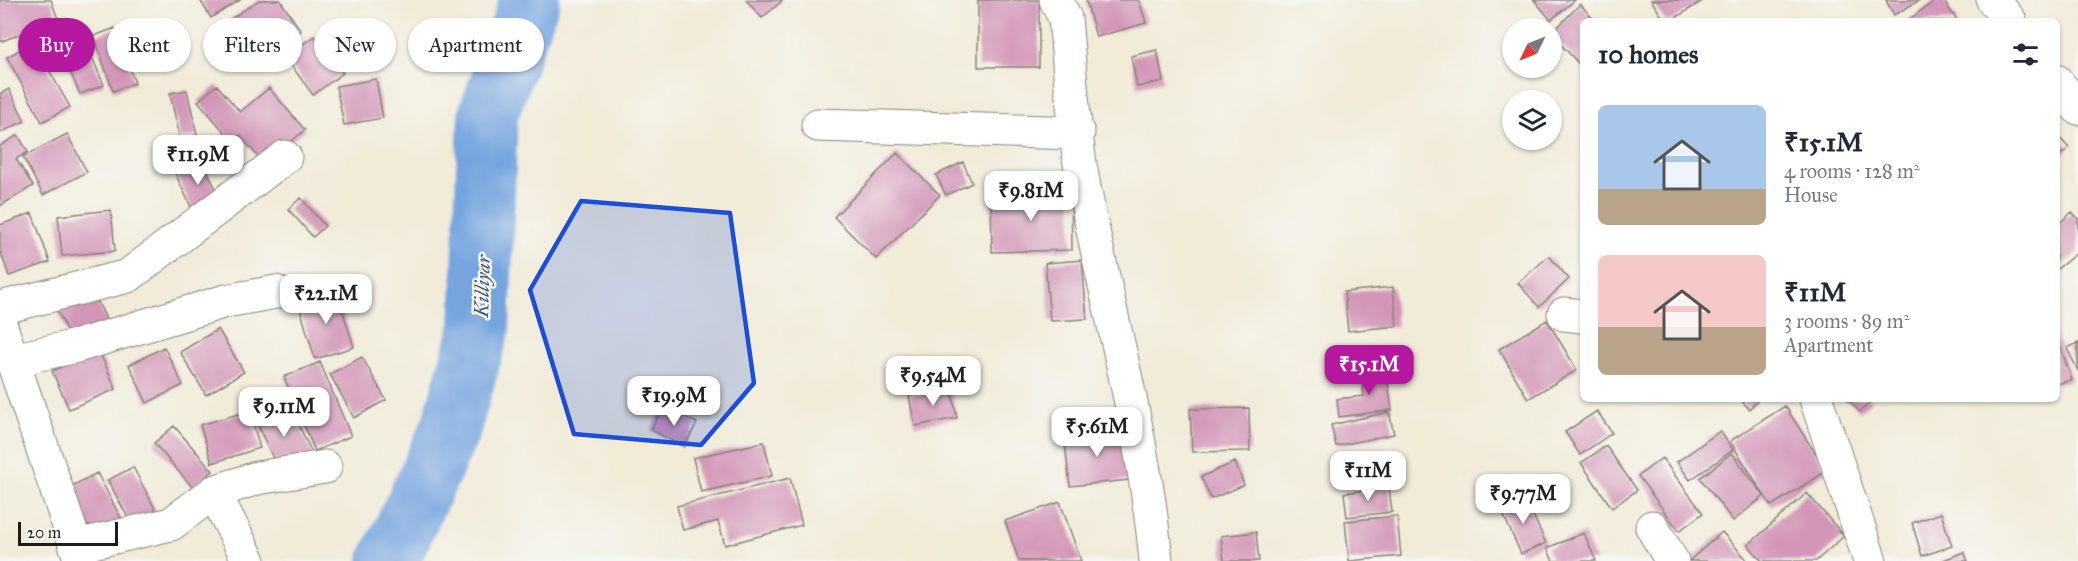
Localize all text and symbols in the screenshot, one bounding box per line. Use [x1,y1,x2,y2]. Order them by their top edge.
chip: Buy [18,18,95,72]
chip: Rent [107,18,191,72]
chip: Filters [203,18,302,72]
chip: New [314,18,396,72]
chip: Apartment [408,18,544,72]
north arrow [1502,18,1562,78]
map controls [1502,18,1562,150]
text: 10 homes [1598,38,1699,70]
icon: filters [2009,38,2042,71]
button: layers [1502,90,1562,150]
text: ₹15.1M [1784,126,1863,158]
icon: home [1646,129,1718,201]
pin: ₹11.9M [149,135,247,186]
text: ₹11.9M [167,142,229,166]
text: 4 rooms · 128 m² [1784,159,1920,183]
pin: ₹9.81M [982,171,1080,222]
text: ₹9.81M [998,178,1064,202]
text: House [1784,183,1838,207]
water label: Killiyar [469,253,495,319]
pin: ₹22.1M [277,274,375,325]
text: ₹11M [1784,276,1846,308]
icon: home [1646,279,1718,351]
text: ₹22.1M [294,281,358,305]
text: 3 rooms · 89 m² [1784,309,1909,333]
text: Apartment [1784,333,1873,357]
pin: ₹15.1M [1320,345,1418,396]
text: ₹15.1M [1339,352,1399,376]
pin: ₹9.54M [884,356,982,407]
text: ₹9.54M [900,363,966,387]
pin: ₹19.9M [625,376,723,427]
text: ₹19.9M [641,383,707,407]
pin: ₹9.11M [235,387,333,438]
text: ₹9.11M [253,394,315,418]
pin: ₹5.61M [1048,407,1146,458]
text: ₹5.61M [1065,414,1129,438]
pin: ₹11M [1332,451,1404,502]
text: ₹11M [1344,458,1392,482]
pin: ₹9.77M [1474,474,1572,525]
text: ₹9.77M [1489,481,1557,505]
scale bar [18,519,118,546]
text: 20 m [27,523,61,542]

